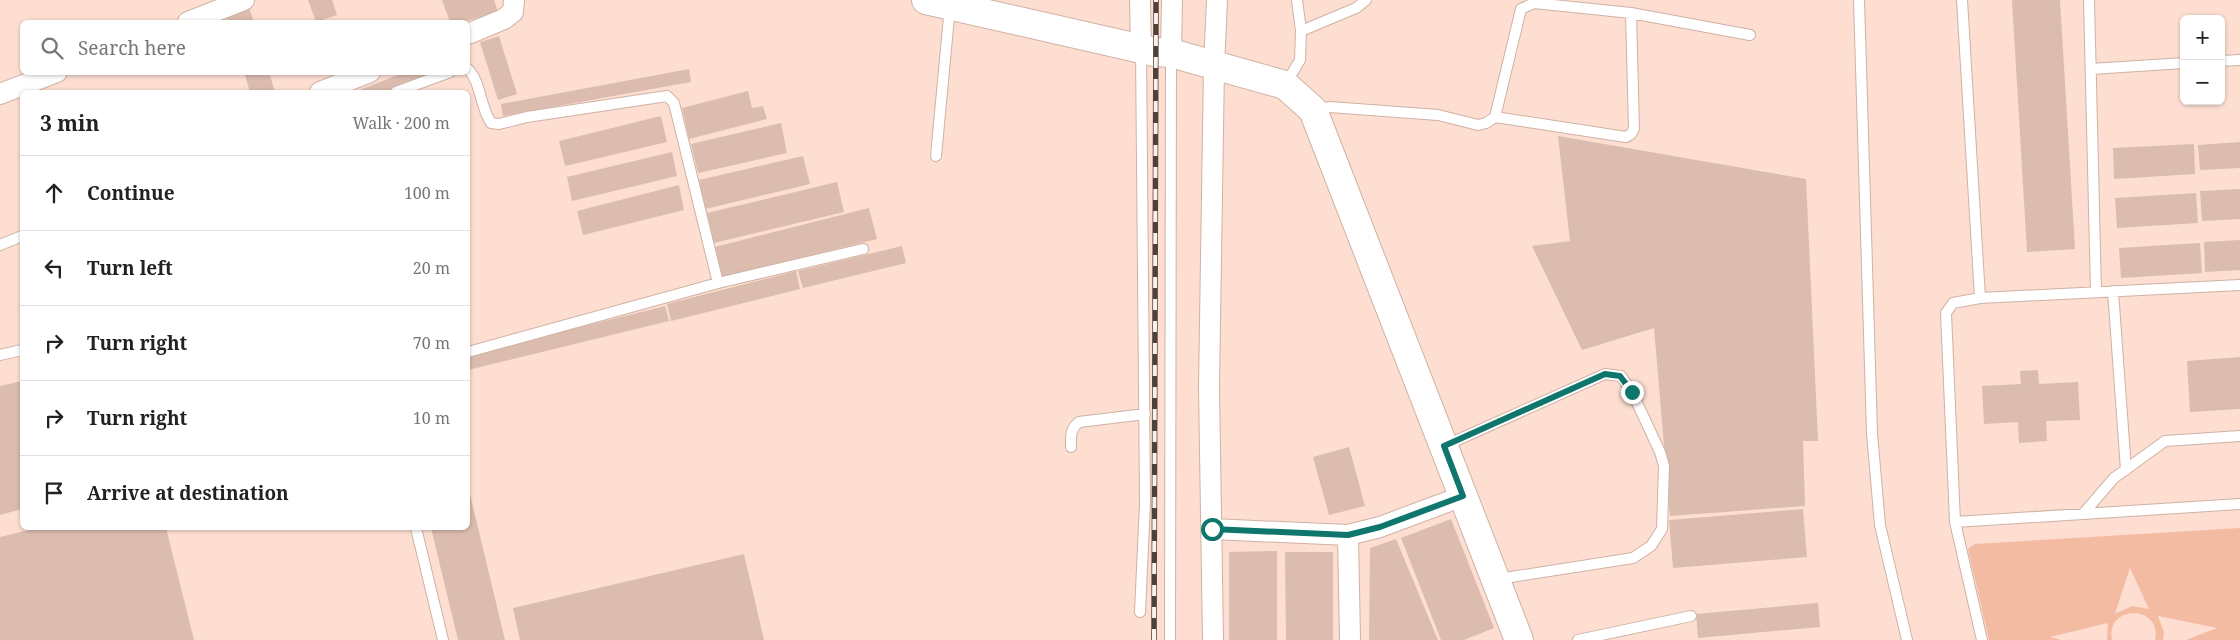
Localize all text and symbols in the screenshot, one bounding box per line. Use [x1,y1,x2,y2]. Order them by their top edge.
map controls [2180,15,2225,105]
button: + [2180,15,2225,60]
search box [20,20,470,75]
icon: search [38,34,66,62]
text: Search here [78,35,186,61]
button: − [2180,60,2225,105]
text: 3 min [40,109,99,137]
text: Walk · 200 m [353,112,450,134]
icon: ahead [40,179,68,207]
text: Continue [87,180,175,206]
text: 100 m [404,182,450,204]
icon: left [40,254,68,282]
text: Turn left [87,255,173,281]
text: 20 m [413,257,450,279]
icon: right [40,329,68,357]
text: Turn right [87,330,187,356]
text: 70 m [413,332,450,354]
route end [1621,381,1644,404]
icon: right [40,404,68,432]
text: Turn right [87,405,187,431]
text: 10 m [413,407,450,429]
icon: arrive [40,479,68,507]
text: Arrive at destination [87,480,289,506]
route start [1201,518,1224,541]

